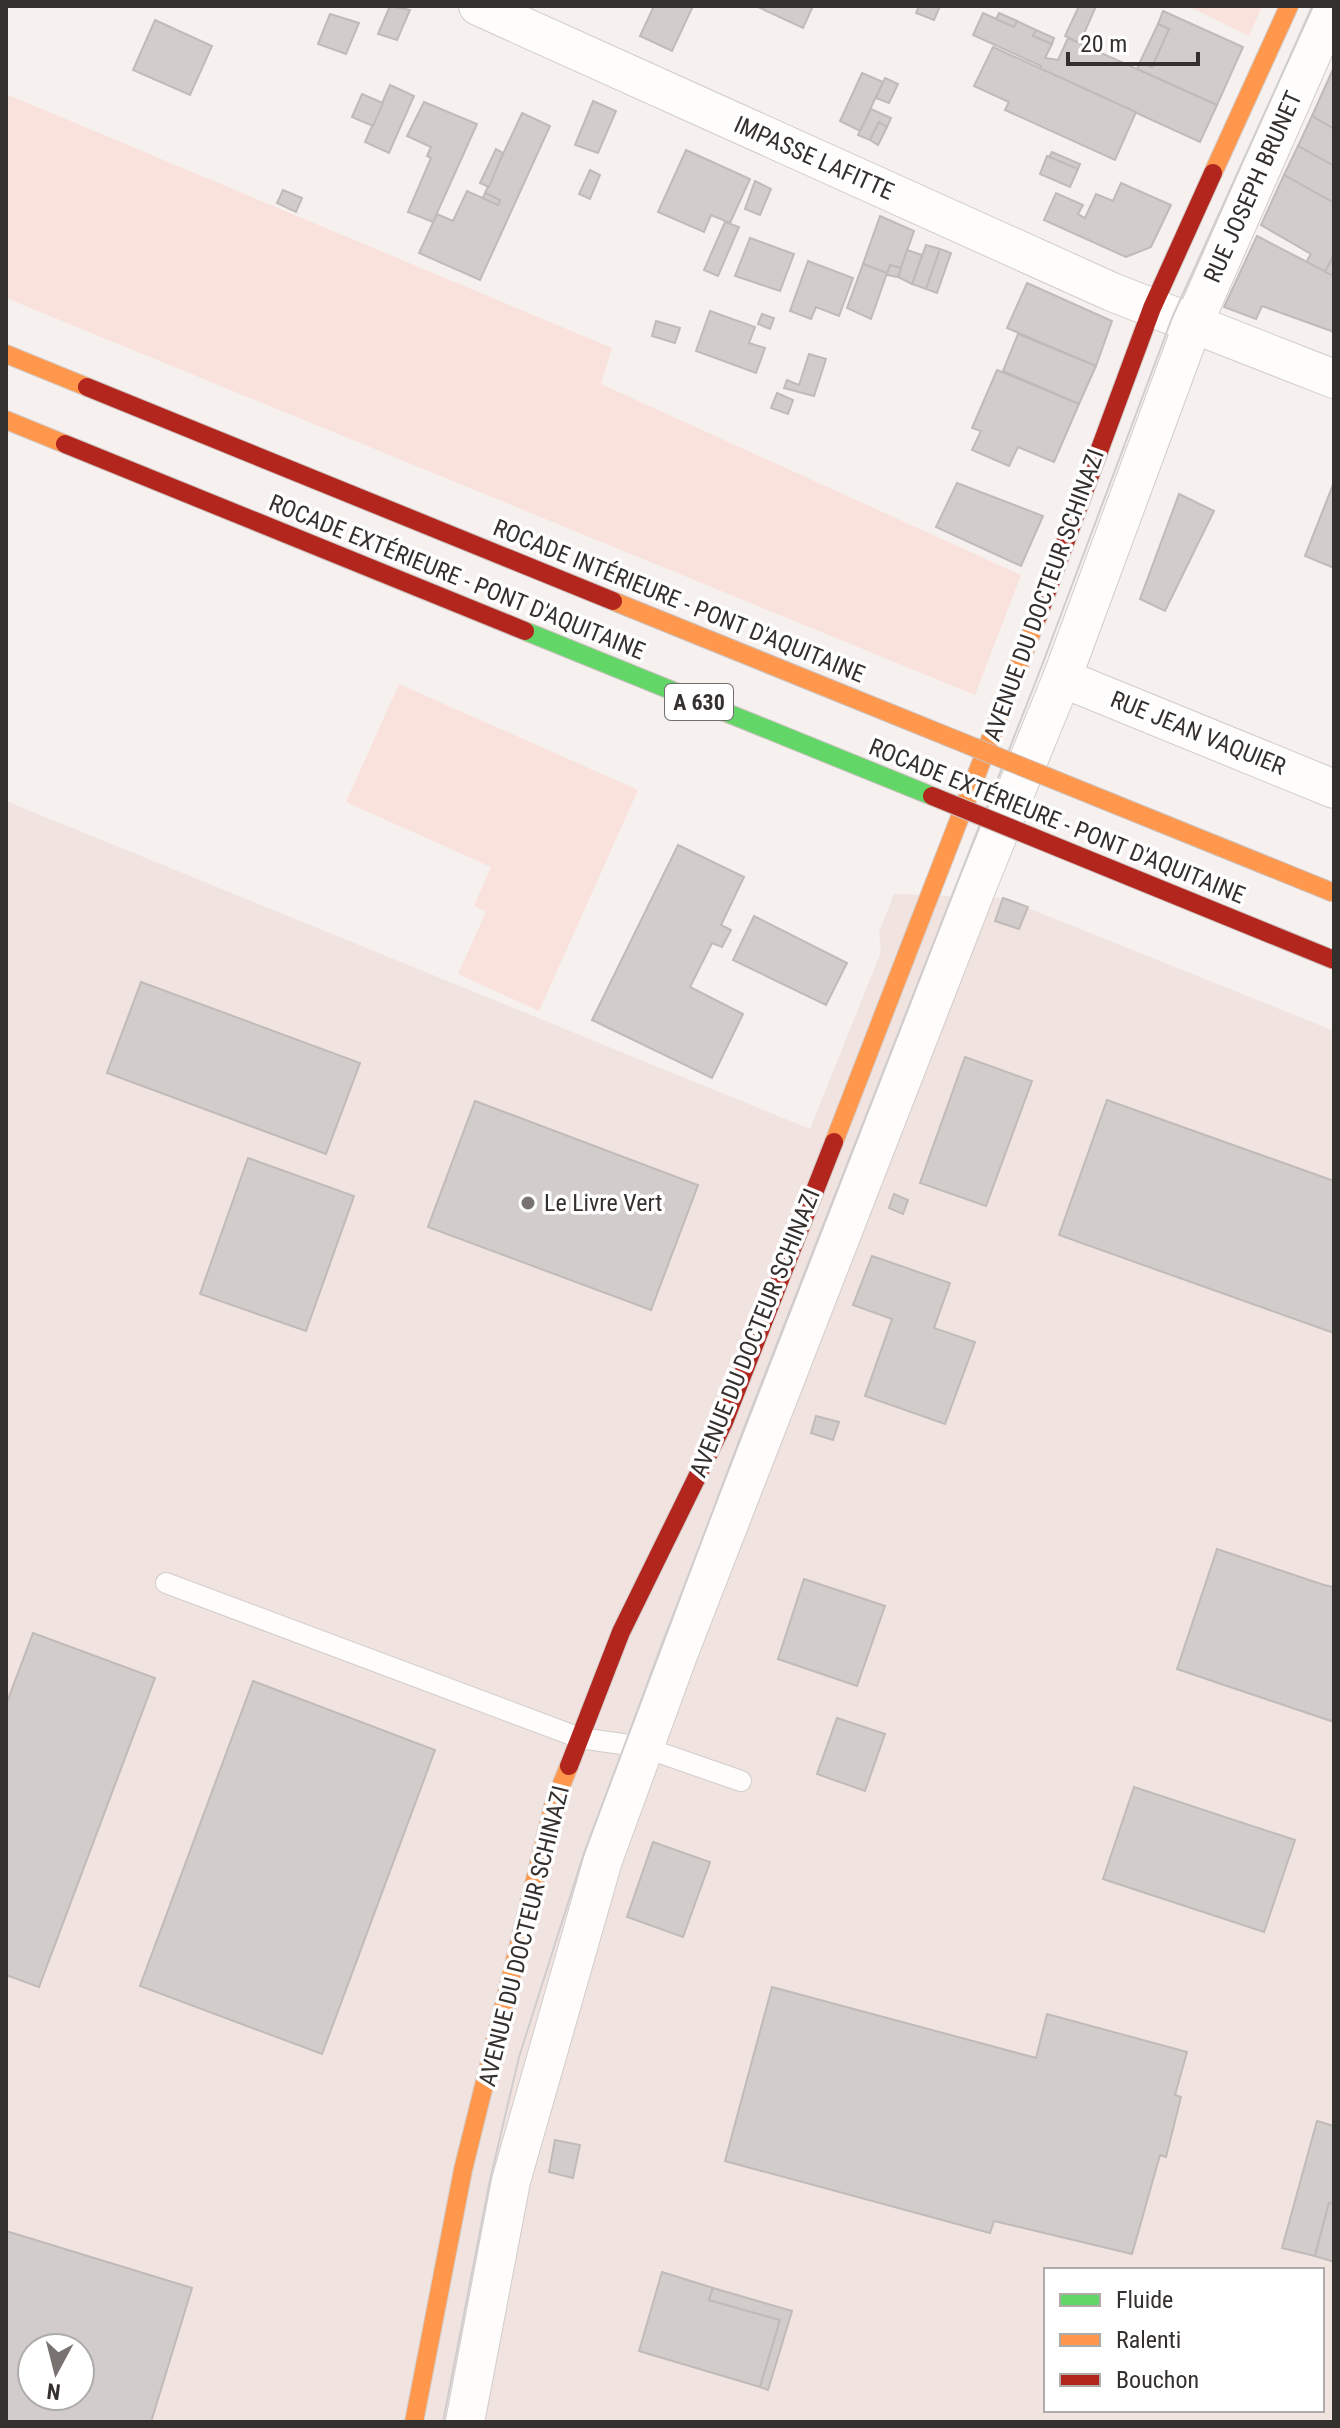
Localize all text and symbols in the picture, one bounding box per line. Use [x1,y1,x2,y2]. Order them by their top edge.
scale bar [1068,16,1198,66]
text: 20 m [1080,30,1127,58]
street label: RUE JOSEPH BRUNET [1198,87,1308,287]
street label: IMPASSE LAFITTE [730,110,898,206]
street label: AVENUE DU DOCTEUR SCHINAZI [978,445,1110,745]
street label: ROCADE EXTÉRIEURE - PONT D'AQUITAINE [265,489,649,665]
street label: ROCADE INTÉRIEURE - PONT D'AQUITAINE [489,513,869,689]
road number: A 630 [665,684,733,720]
street label: RUE JEAN VAQUIER [1106,685,1290,781]
street label: ROCADE EXTÉRIEURE - PONT D'AQUITAINE [865,733,1249,909]
street label: AVENUE DU DOCTEUR SCHINAZI [684,1185,826,1481]
place label: Le Livre Vert [544,1189,662,1217]
marker: Le Livre Vert [519,1194,537,1212]
street label: AVENUE DU DOCTEUR SCHINAZI [473,1783,575,2089]
legend [1044,2268,1324,2412]
text: Fluide [1116,2286,1173,2314]
text: Ralenti [1116,2326,1181,2354]
north arrow [16,2332,96,2412]
text: Bouchon [1116,2366,1199,2394]
text: N [45,2378,62,2405]

